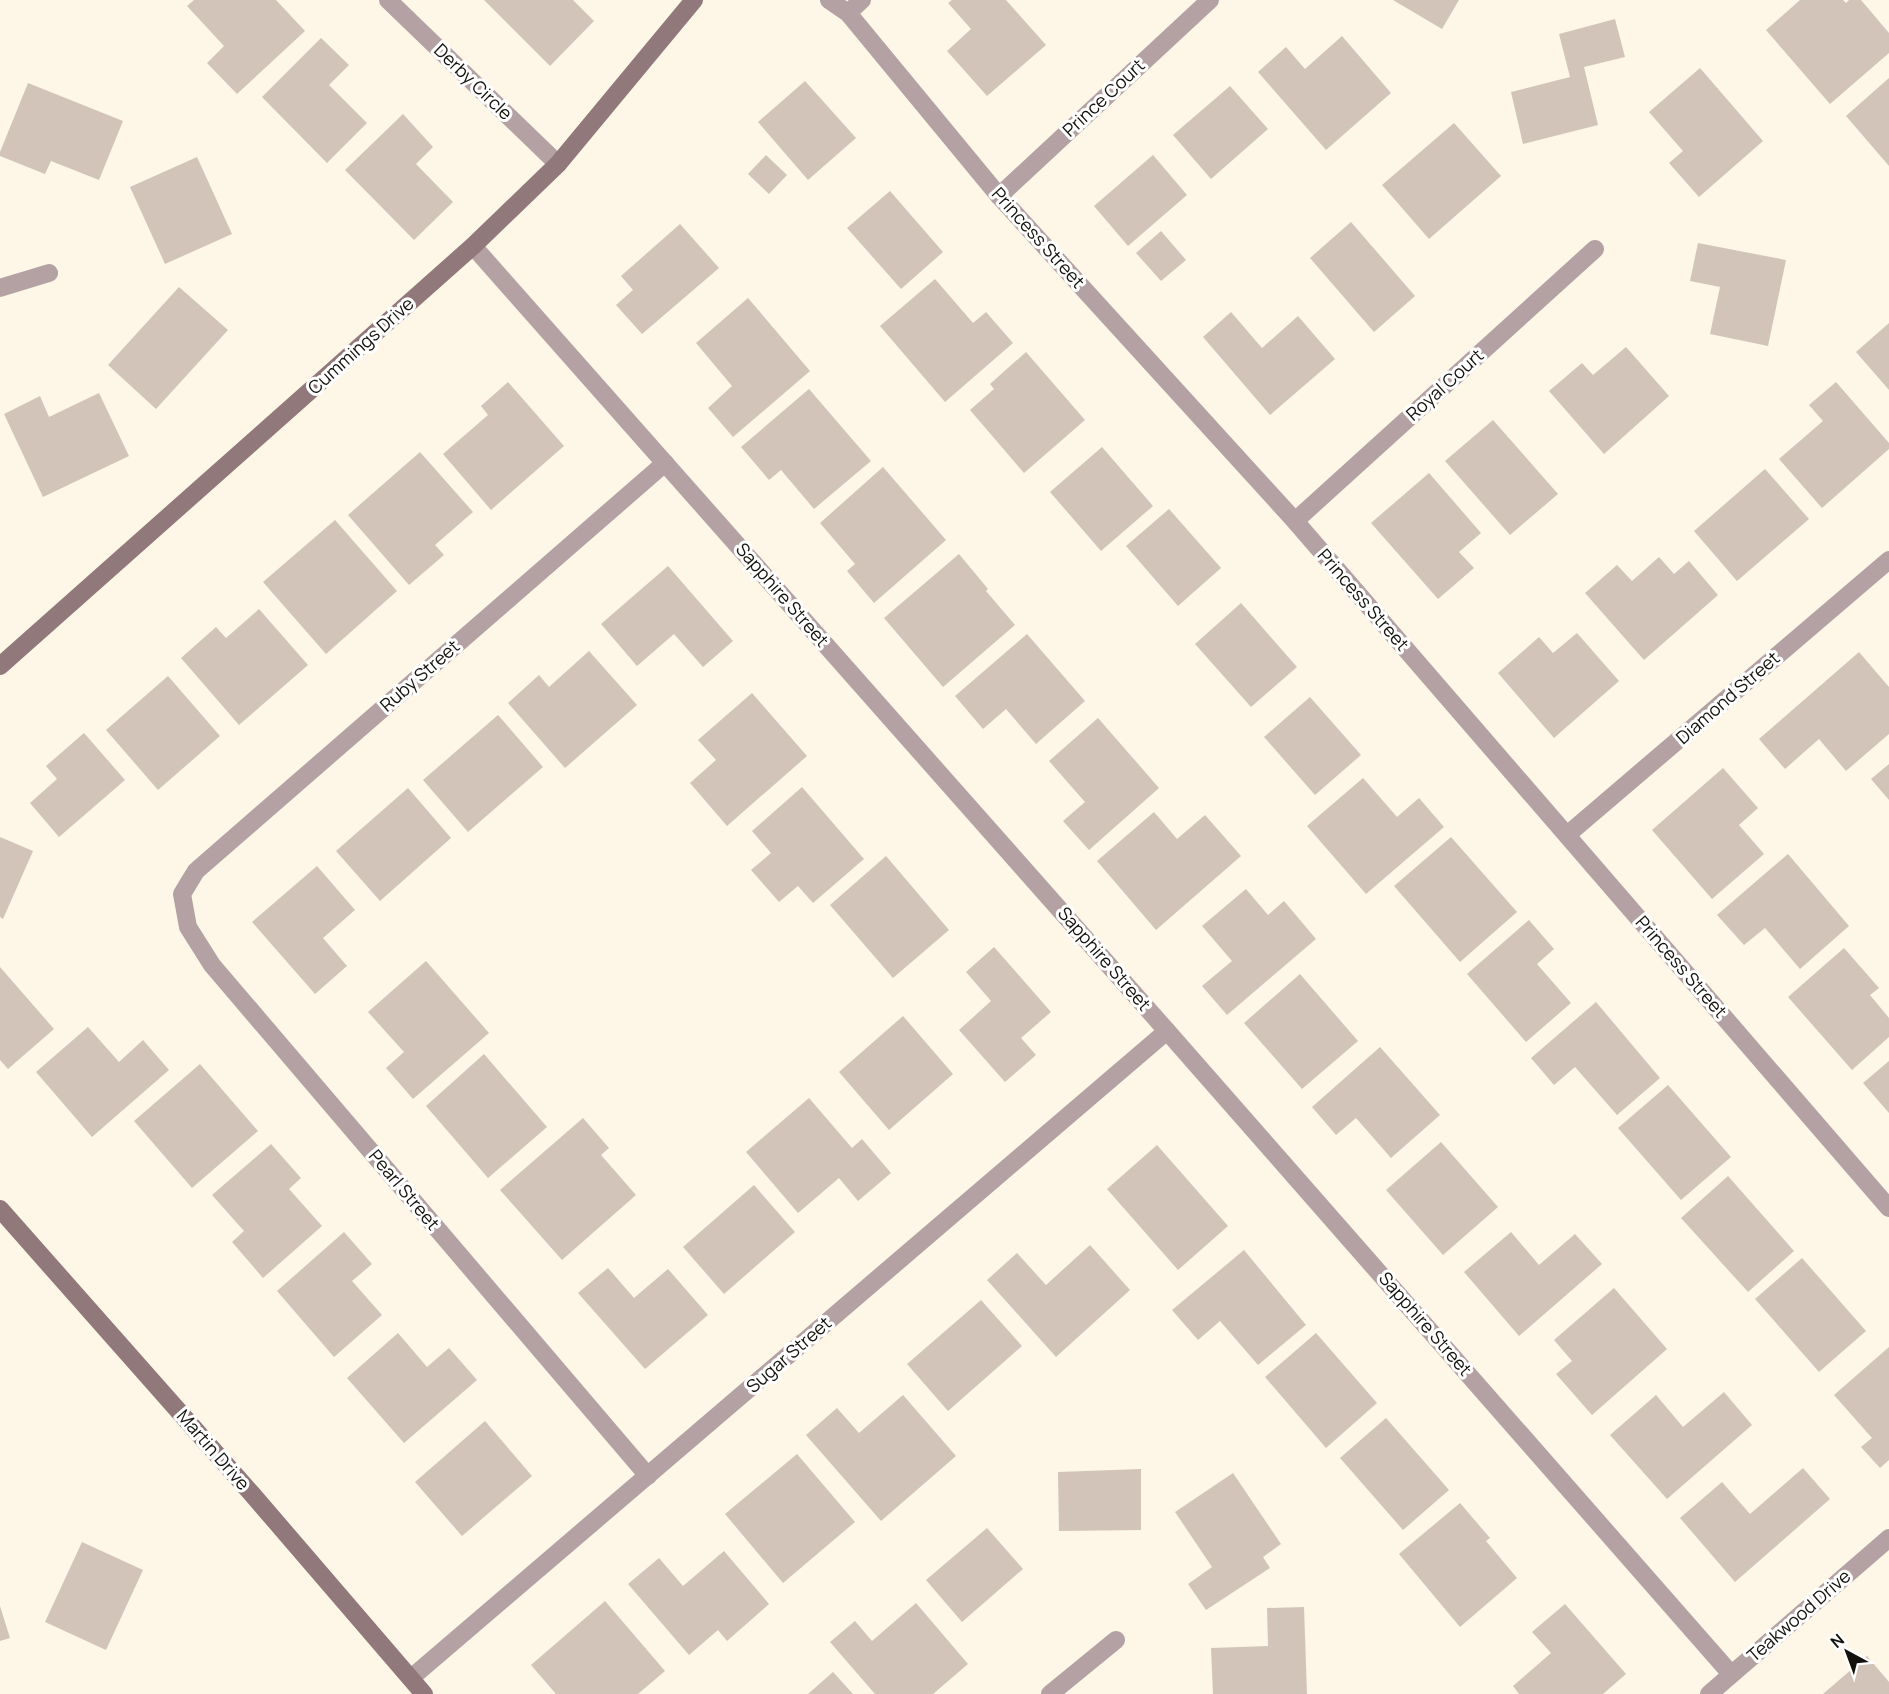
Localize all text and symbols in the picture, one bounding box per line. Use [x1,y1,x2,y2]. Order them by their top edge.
street label: Derby Circle [429,38,518,125]
street label: Prince Court [1057,53,1150,141]
street label: Princess Street [987,182,1090,293]
street label: Cummings Drive [302,291,418,399]
street label: Royal Court [1400,343,1488,425]
street label: Sapphire Street [731,537,835,652]
street label: Princess Street [1313,543,1415,655]
street label: Ruby Street [374,634,464,717]
street label: Diamond Street [1670,646,1784,749]
street label: Sapphire Street [1053,901,1157,1016]
street label: Princess Street [1631,910,1733,1022]
street label: Pearl Street [364,1144,446,1235]
street label: Sapphire Street [1374,1266,1478,1381]
street label: Sugar Street [741,1311,836,1398]
street label: Martin Drive [172,1404,255,1495]
street label: Teakwood Drive [1742,1564,1855,1667]
north arrow [1817,1622,1877,1682]
text: N [1826,1629,1849,1653]

